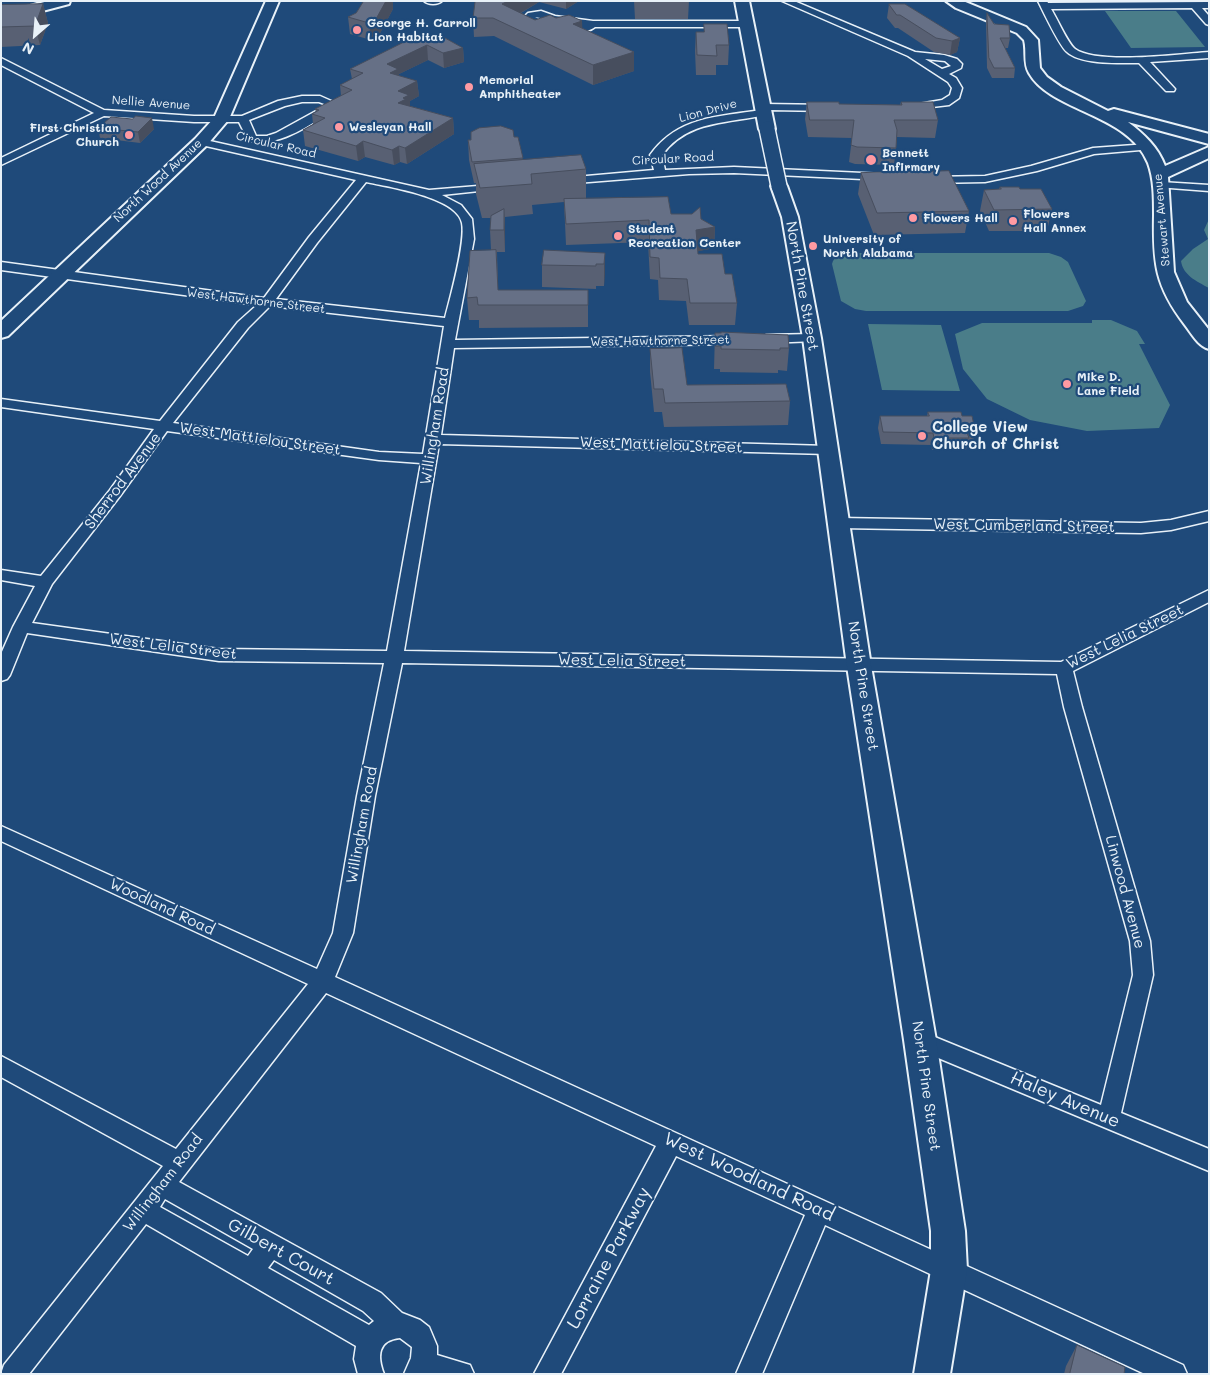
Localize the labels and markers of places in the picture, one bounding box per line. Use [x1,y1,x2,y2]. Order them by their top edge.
place label: George H. Carroll Lion Habitat [367,16,476,44]
marker: George H. Carroll Lion Habitat [351,24,363,36]
place label: Memorial Amphitheater [479,73,561,101]
marker: Memorial Amphitheater [463,81,475,93]
place label: Wesleyan Hall [349,120,431,134]
place label: First Christian Church [29,121,119,149]
marker: Wesleyan Hall [333,121,345,133]
marker: First Christian Church [123,129,135,141]
place label: Bennett Infirmary [882,146,940,174]
marker: Bennett Infirmary [864,153,878,167]
place label: Flowers Hall Annex [1023,207,1086,235]
place label: Flowers Hall [923,211,998,225]
marker: Flowers Hall [907,212,919,224]
marker: Flowers Hall Annex [1007,215,1019,227]
place label: Student Recreation Center [628,222,741,250]
marker: Student Recreation Center [612,230,624,242]
place label: University of North Alabama [823,232,913,260]
marker: University of North Alabama [807,240,819,252]
place label: Mike D. Lane Field [1077,370,1139,398]
marker: Mike D. Lane Field [1061,378,1073,390]
place label: College View Church of Christ [932,418,1059,453]
marker: College View Church of Christ [916,430,928,442]

